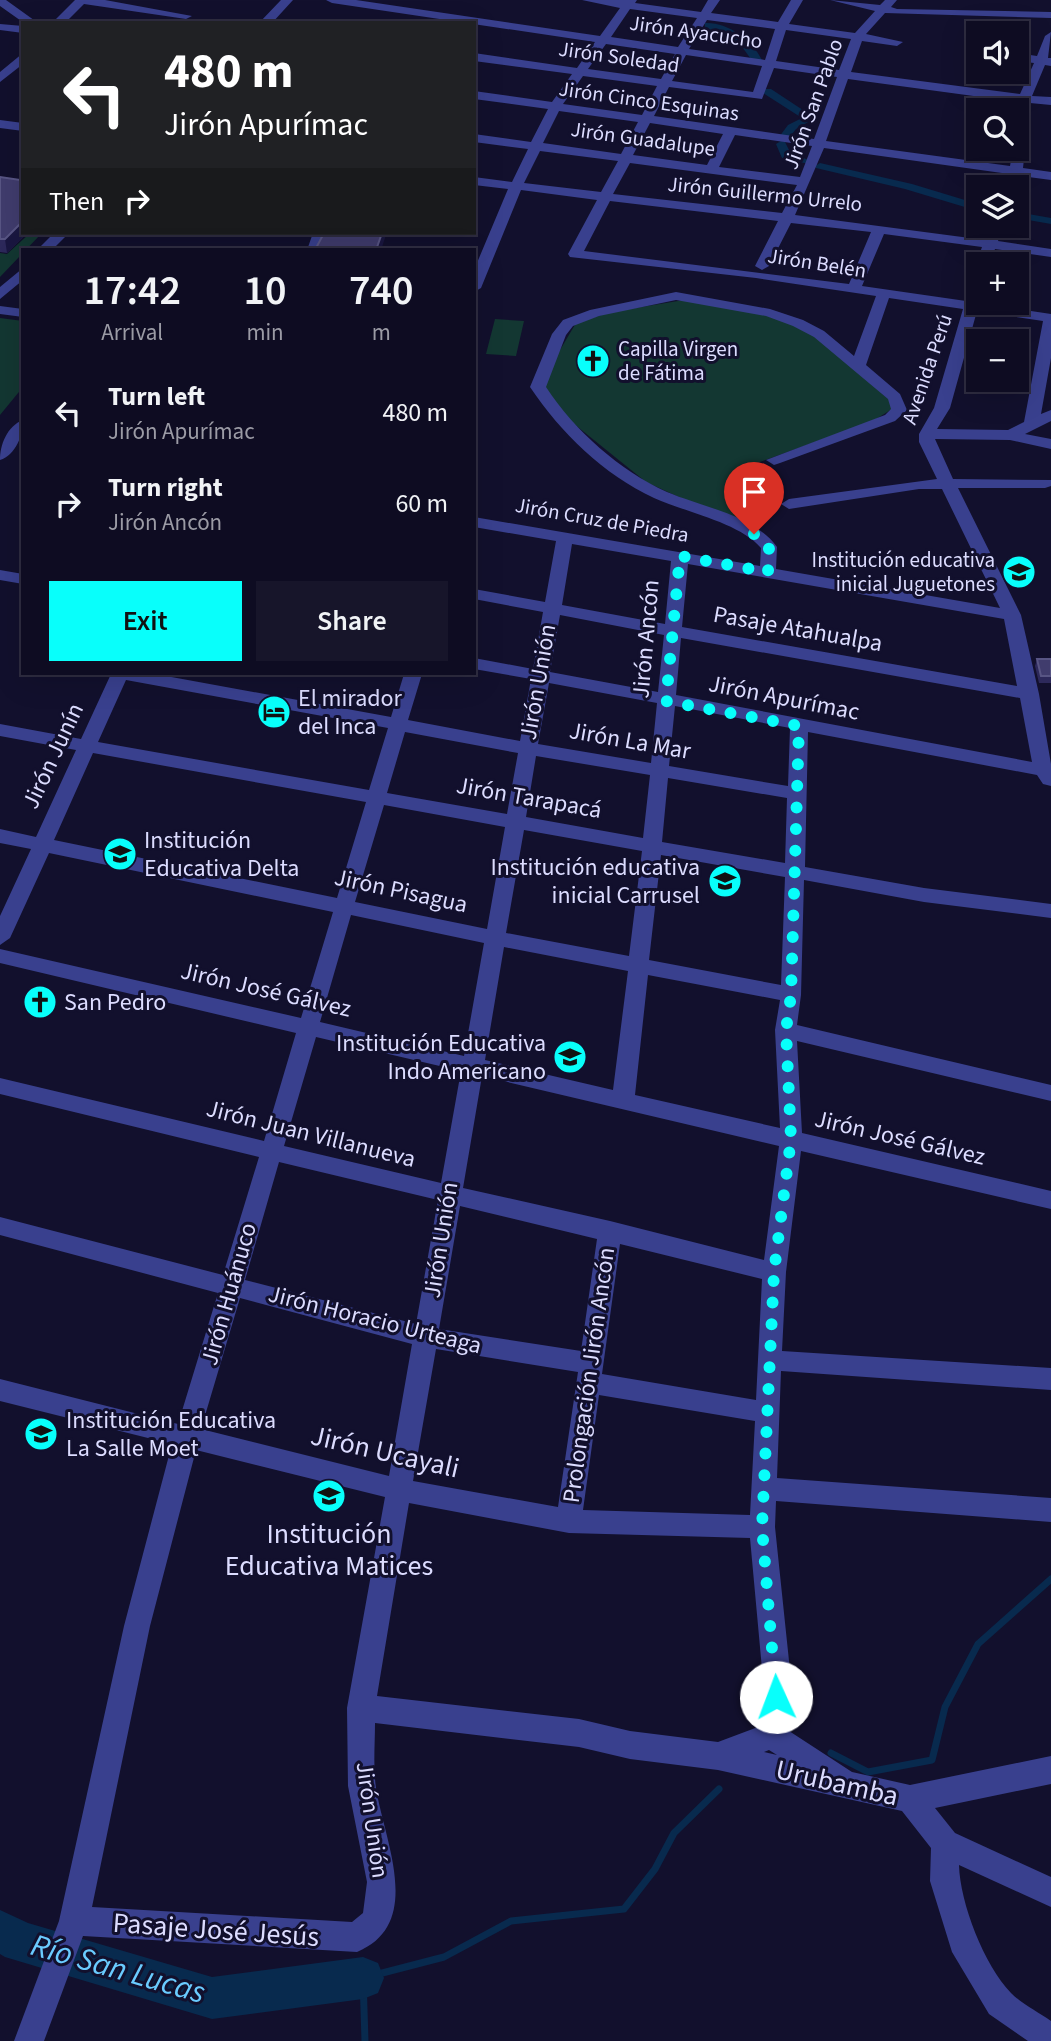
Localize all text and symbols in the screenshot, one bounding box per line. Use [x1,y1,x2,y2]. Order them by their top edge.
street label: Jirón Ayacucho [628,8,764,56]
map controls [966,21,1029,392]
button: sound [966,21,1029,84]
street label: Jirón Soledad [557,34,681,80]
street label: Jirón San Pablo [776,35,850,173]
text: 480 m [164,37,293,107]
icon: left [49,49,140,140]
street label: Jirón Cinco Esquinas [557,74,741,129]
button: search [966,98,1029,161]
text: Jirón Apurímac [164,102,368,148]
street label: Jirón Guadalupe [569,114,717,164]
street label: Jirón Guillermo Urrelo [666,169,864,219]
button: layers [966,175,1029,238]
icon: right [118,182,156,220]
text: Then [49,183,104,220]
street label: Jirón Belén [766,240,868,286]
button: + [966,252,1029,315]
text: 17:42 [83,261,181,321]
text: 10 [243,261,287,321]
text: 740 [349,261,414,321]
street label: Avenida Perú [894,310,960,428]
text: Arrival [101,316,163,349]
text: min [246,316,284,349]
text: m [372,316,391,349]
button: − [966,329,1029,392]
place label: Capilla Virgen de Fátima [618,334,738,388]
church icon: Capilla Virgen de Fátima [574,342,612,380]
text: Turn left [108,378,205,415]
icon: left [49,394,87,432]
text: 480 m [382,394,448,431]
text: Jirón Apurímac [108,415,255,448]
pin [724,462,784,534]
text: Turn right [108,469,223,506]
icon: arrive [735,473,773,511]
icon: right [49,485,87,523]
text: 60 m [395,485,448,522]
street label: Jirón Cruz de Piedra [513,490,691,550]
text: Jirón Ancón [108,506,222,539]
place label: Institución educativa inicial Juguetones [812,545,995,599]
school or university icon: Institución educativa inicial Juguetones [1000,553,1038,591]
street label: Jirón Ancón [623,578,669,700]
button: Exit [49,581,242,661]
button: Share [256,581,448,661]
street label: Pasaje Atahualpa [711,597,885,661]
street label: Jirón Unión [511,621,565,743]
street label: Jirón Apurímac [706,666,862,730]
place label: El mirador del Inca [298,681,403,744]
hotel icon: El mirador del Inca [255,693,293,731]
street label: Jirón Junín [13,697,93,815]
street label: Jirón La Mar [566,713,694,769]
street label: Jirón Tarapacá [453,768,605,828]
place label: Institución Educativa Delta [144,823,299,886]
school or university icon: Institución Educativa Delta [101,835,139,873]
place label: Institución educativa inicial Carrusel [490,850,700,913]
street label: Jirón Pisagua [331,860,471,922]
school or university icon: Institución educativa inicial Carrusel [706,862,744,900]
street label: Jirón José Gálvez [177,953,355,1027]
church icon: San Pedro [21,983,59,1021]
place label: San Pedro [64,985,166,1020]
place label: Institución Educativa Indo Americano [336,1026,546,1089]
school or university icon: Institución Educativa Indo Americano [551,1038,589,1076]
street label: Jirón Juan Villanueva [203,1091,419,1177]
street label: Jirón José Gálvez [811,1101,989,1175]
street label: Jirón Unión [415,1179,467,1301]
street label: Jirón Huánuco [192,1219,266,1369]
street label: Prolongación Jirón Ancón [554,1245,624,1505]
street label: Jirón Horacio Urteaga [265,1277,485,1363]
place label: Institución Educativa La Salle Moet [66,1403,276,1466]
school or university icon: Institución Educativa La Salle Moet [22,1415,60,1453]
street label: Jirón Ucayali [307,1416,463,1488]
school or university icon: Institución Educativa Matices [310,1477,348,1515]
place label: Institución Educativa Matices [225,1514,433,1586]
position arrow [739,1660,813,1734]
street label: Urubamba [772,1749,902,1817]
street label: Jirón Unión [347,1760,397,1880]
street label: Pasaje José Jesús [111,1903,321,1957]
water label: Río San Lucas [25,1922,211,2016]

